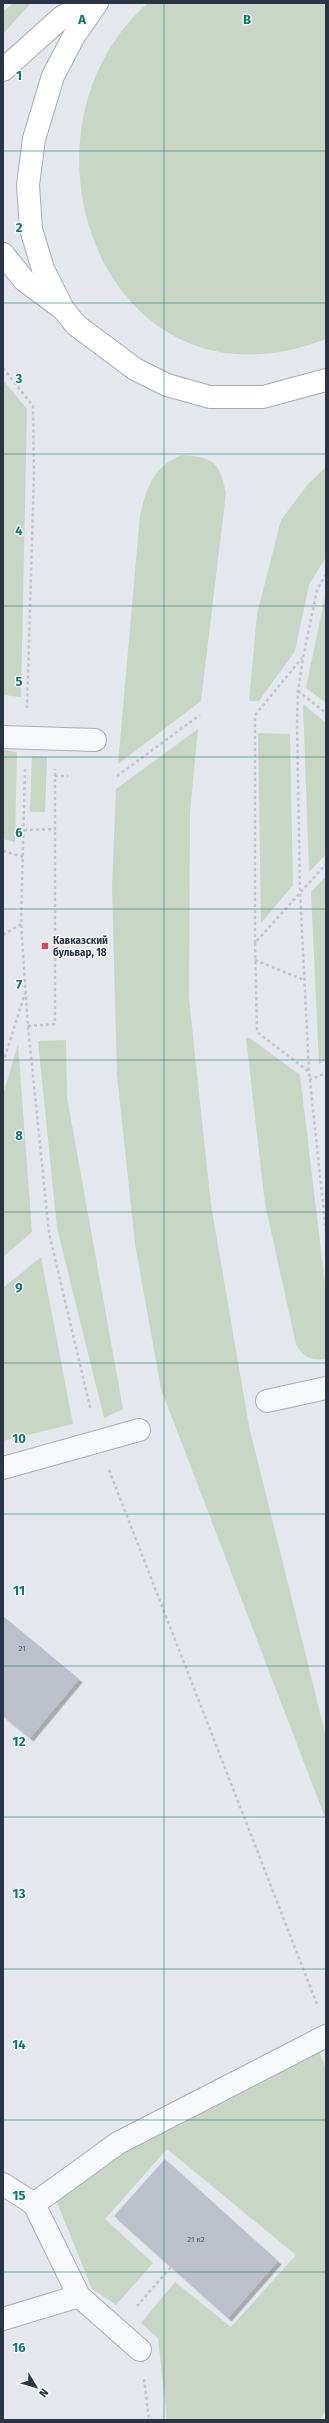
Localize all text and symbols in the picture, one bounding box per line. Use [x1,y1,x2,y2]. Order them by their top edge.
text: A [77,12,86,27]
text: B [243,12,251,27]
text: 1 [16,68,22,83]
text: 2 [16,220,23,235]
text: 3 [15,371,23,386]
text: 4 [15,523,23,538]
text: 5 [16,674,23,689]
text: 6 [15,825,23,840]
place label: Кавказский бульвар, 18 [53,935,108,959]
marker: Кавказский бульвар, 18 [40,941,50,951]
text: 7 [16,977,22,992]
text: 8 [15,1128,23,1143]
text: 9 [15,1280,23,1295]
text: 10 [12,1431,26,1446]
text: 11 [13,1583,25,1598]
house number: 21 [18,1644,26,1653]
text: 12 [13,1734,26,1749]
text: 13 [13,1886,26,1901]
text: 14 [12,2037,26,2052]
text: 15 [12,2188,26,2203]
house number: 21 к2 [187,2235,205,2244]
text: 16 [12,2340,26,2355]
north arrow [16,2367,56,2407]
text: N [36,2386,51,2400]

